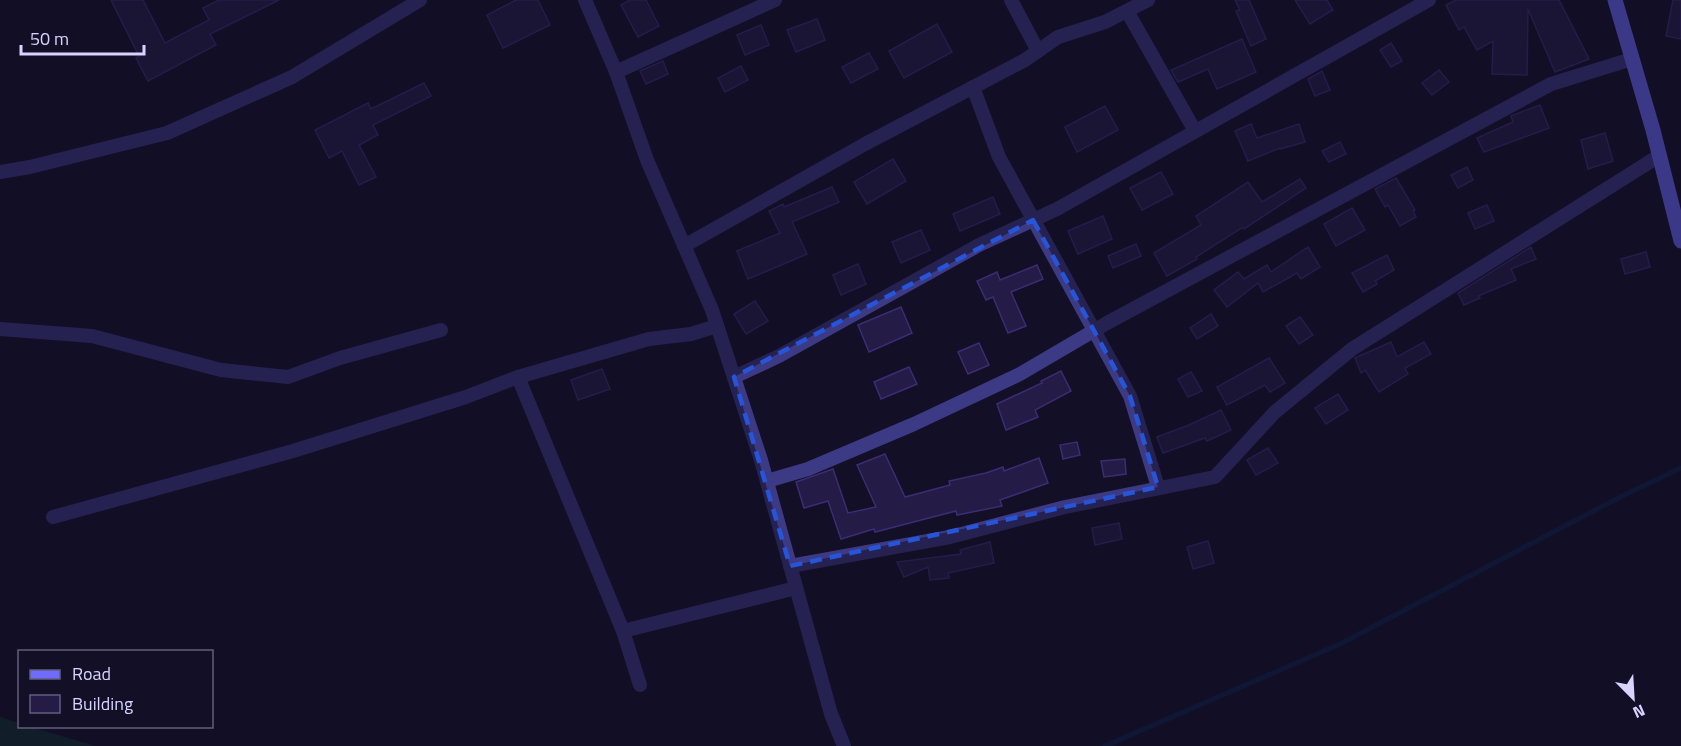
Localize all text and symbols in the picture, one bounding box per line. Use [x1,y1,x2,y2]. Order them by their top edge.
scale bar [21,18,144,56]
text: 50 m [30,25,69,52]
legend [18,650,213,728]
text: Road [72,660,111,687]
north arrow [1603,668,1663,728]
text: Building [72,690,133,717]
text: N [1629,698,1649,725]

